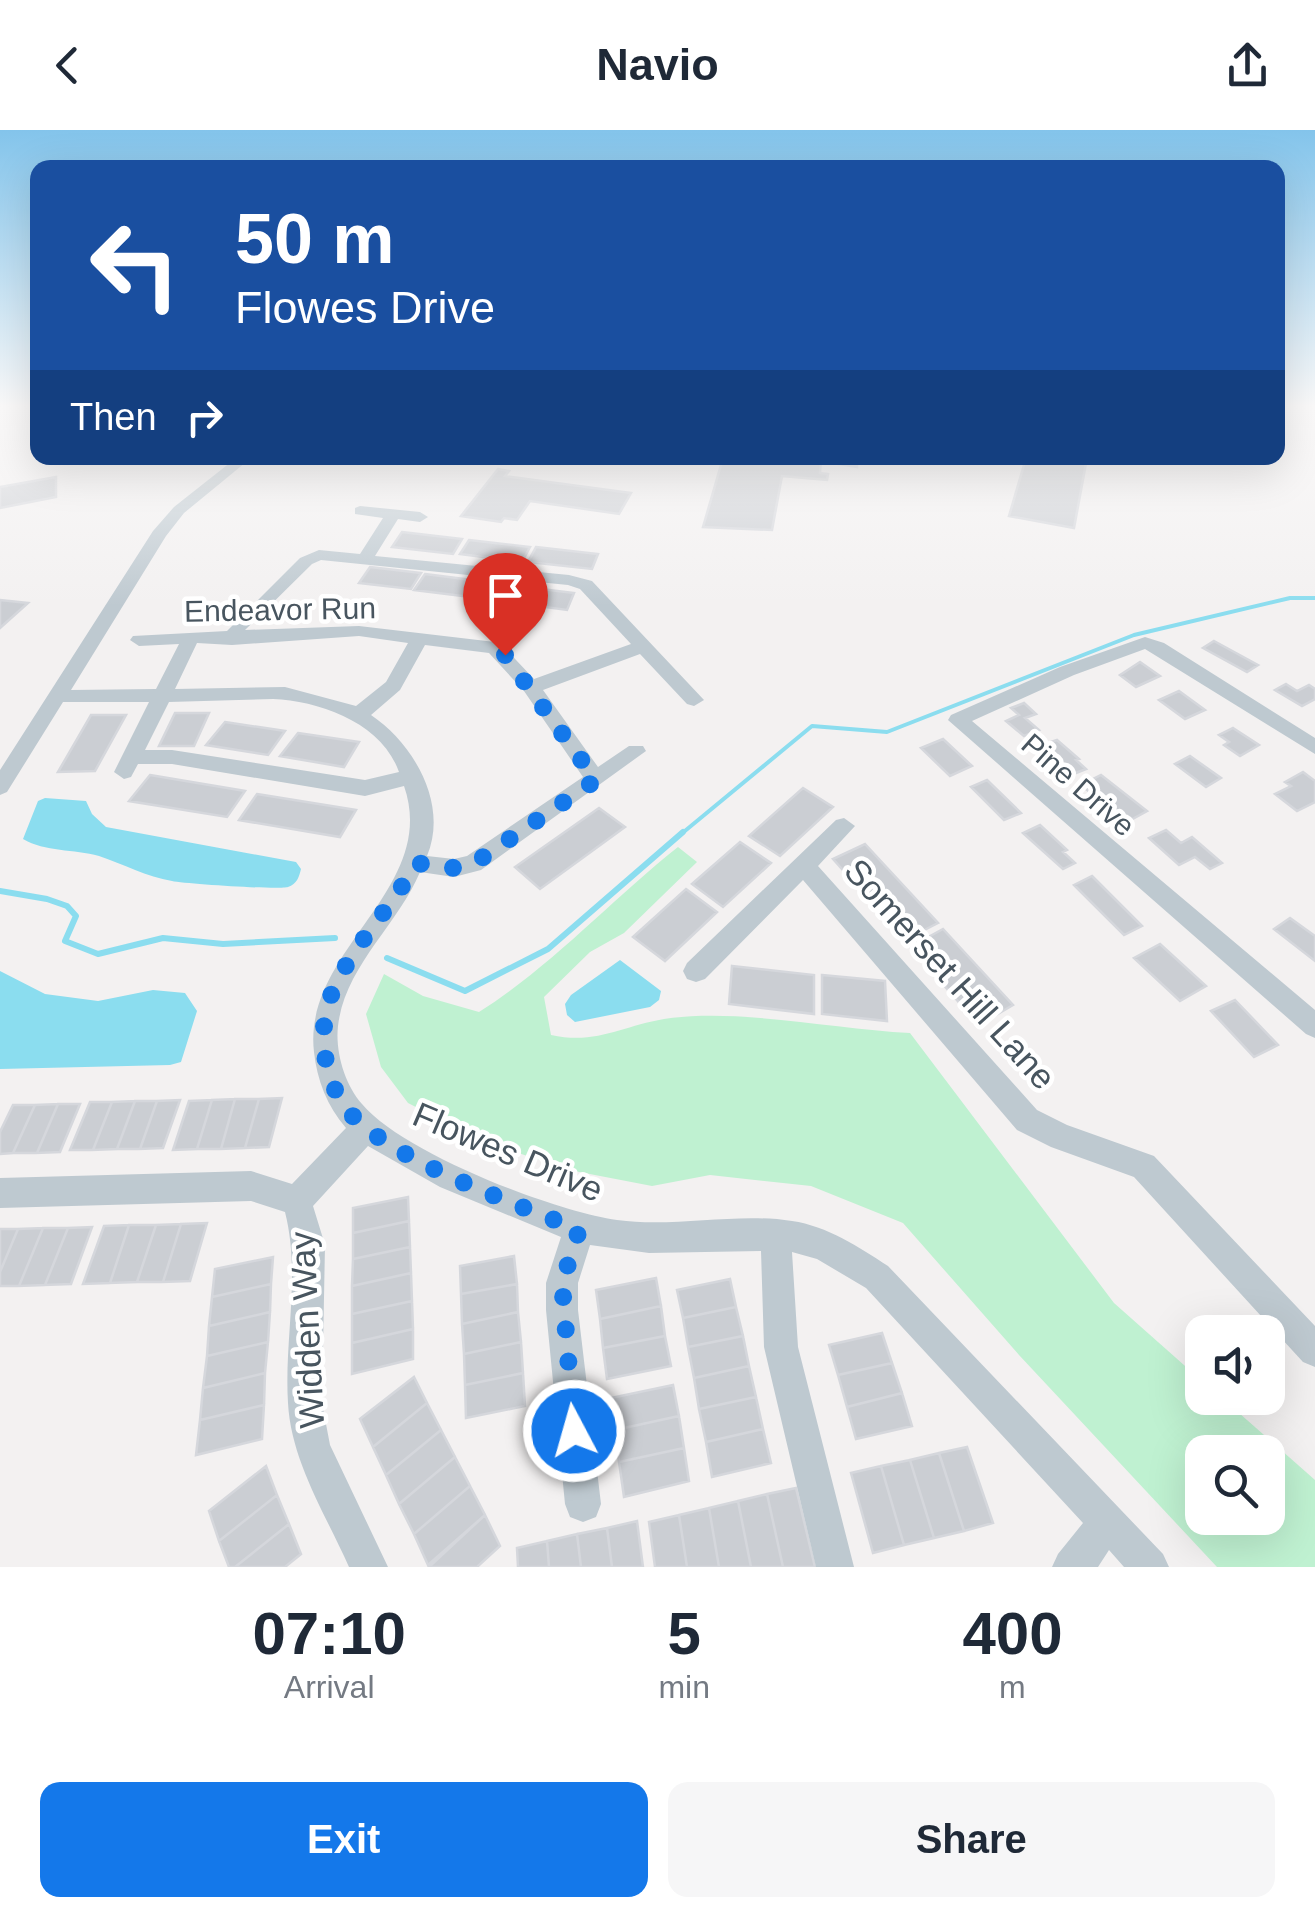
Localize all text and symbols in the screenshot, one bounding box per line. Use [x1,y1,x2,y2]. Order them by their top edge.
icon: back [40,38,95,93]
icon: share [1220,38,1275,93]
text: Navio [596,39,719,90]
icon: left [70,200,200,330]
text: 50 m [235,200,395,278]
text: Flowes Drive [235,282,495,333]
icon: right [177,390,232,445]
text: Then [70,396,157,438]
pin [463,553,548,656]
icon: arrive [478,568,533,623]
street label: Endeavor Run [184,591,376,628]
street label: Pine Drive [1015,727,1141,842]
street label: Somerset Hill Lane [837,851,1064,1097]
street label: Flowes Drive [407,1094,609,1209]
street label: Widden Way [282,1230,331,1429]
map controls [1185,1315,1285,1535]
button: sound [1185,1315,1285,1415]
position arrow [522,1379,626,1483]
button: search [1185,1435,1285,1535]
text: 07:10 [252,1600,406,1667]
text: 5 [667,1600,701,1667]
text: 400 [962,1600,1063,1667]
text: Arrival [284,1669,375,1705]
text: min [658,1669,710,1705]
text: m [999,1669,1026,1705]
button: Exit [40,1782,648,1897]
button: Share [668,1782,1275,1897]

